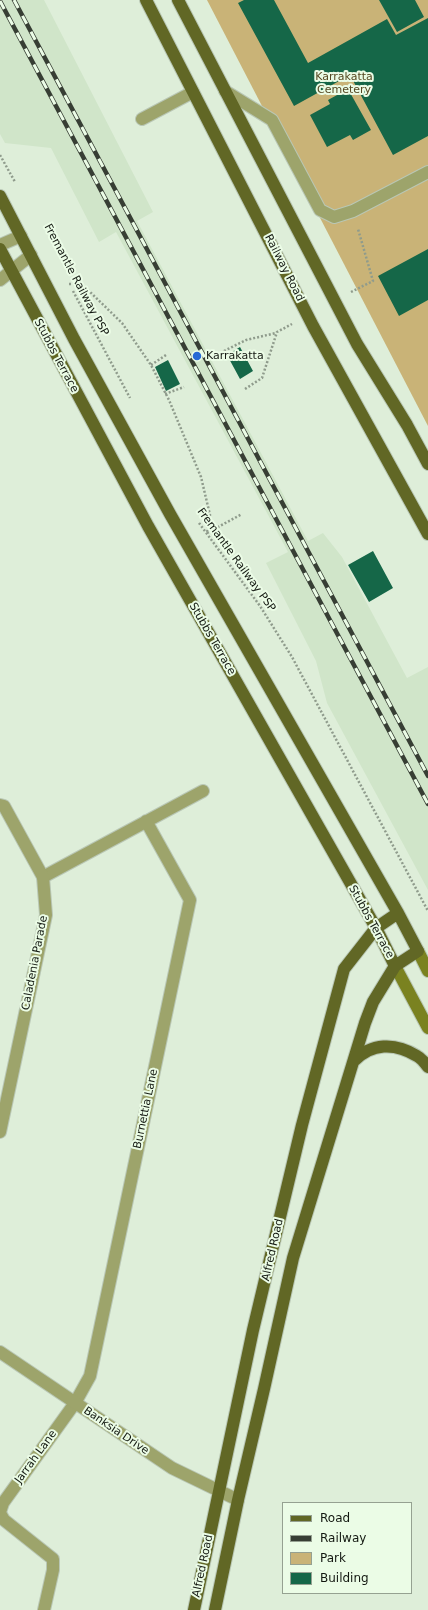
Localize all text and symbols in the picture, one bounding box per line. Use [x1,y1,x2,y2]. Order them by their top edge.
park label: Karrakatta Cemetery [315,70,373,96]
street label: Fremantle Railway PSP [41,222,111,338]
street label: Railway Road [261,232,307,304]
street label: Stubbs Terrace [31,317,81,395]
place label: Karrakatta [206,349,264,363]
marker: Karrakatta [191,350,203,362]
street label: Fremantle Railway PSP [194,506,278,614]
street label: Stubbs Terrace [186,600,238,678]
street label: Stubbs Terrace [345,883,397,961]
street label: Caladenia Parade [19,915,51,1011]
street label: Burnettia Lane [131,1068,161,1150]
street label: Alfred Road [259,1218,287,1282]
street label: Banksia Drive [81,1404,151,1458]
street label: Jarrah Lane [12,1428,60,1486]
legend [282,1502,412,1594]
text: Road [320,1511,350,1525]
text: Railway [320,1531,366,1545]
street label: Alfred Road [190,1534,216,1598]
text: Park [320,1551,346,1565]
text: Building [320,1571,369,1585]

